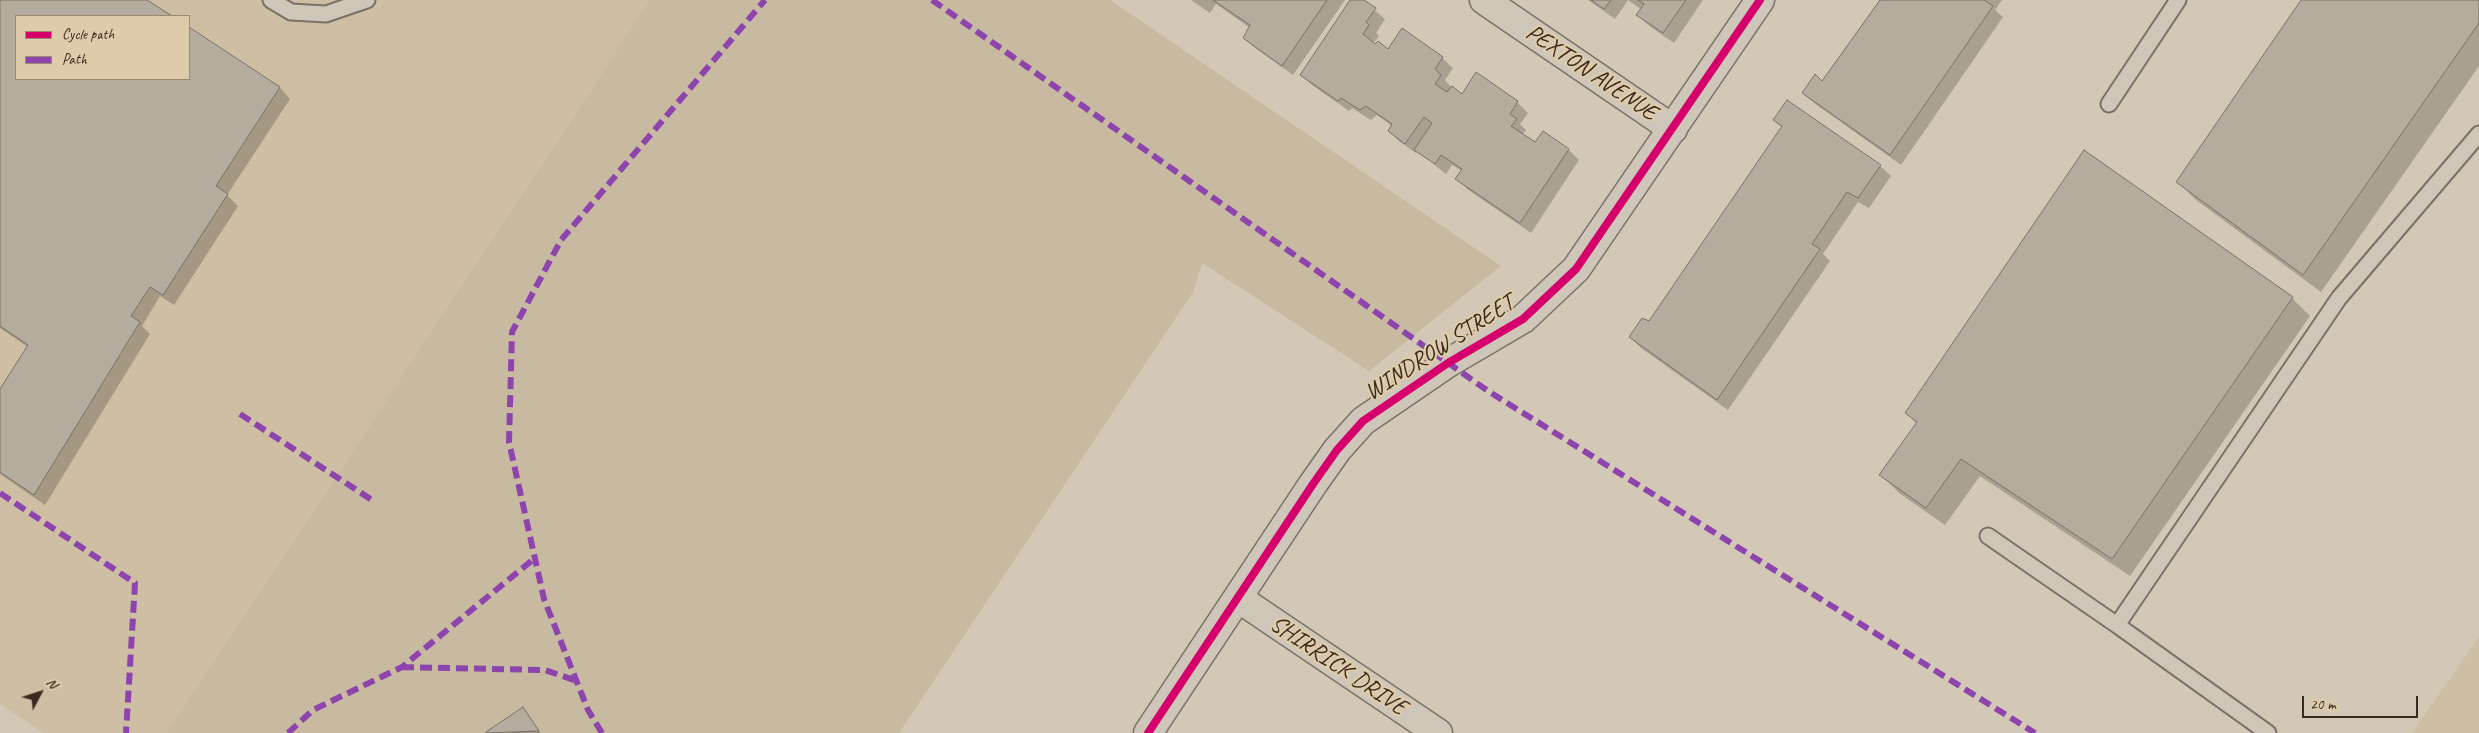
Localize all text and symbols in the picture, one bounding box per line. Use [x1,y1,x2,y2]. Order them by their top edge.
legend [15,15,190,80]
street label: PEXTON AVENUE [1520,19,1662,127]
text: Cycle path [62,25,114,44]
text: Path [62,50,87,69]
street label: WINDROW STREET [1360,289,1520,407]
street label: SHIRRICK DRIVE [1264,610,1412,722]
north arrow [15,668,65,718]
text: N [43,674,61,692]
scale bar [2304,686,2420,718]
text: 20 m [2310,695,2336,714]

